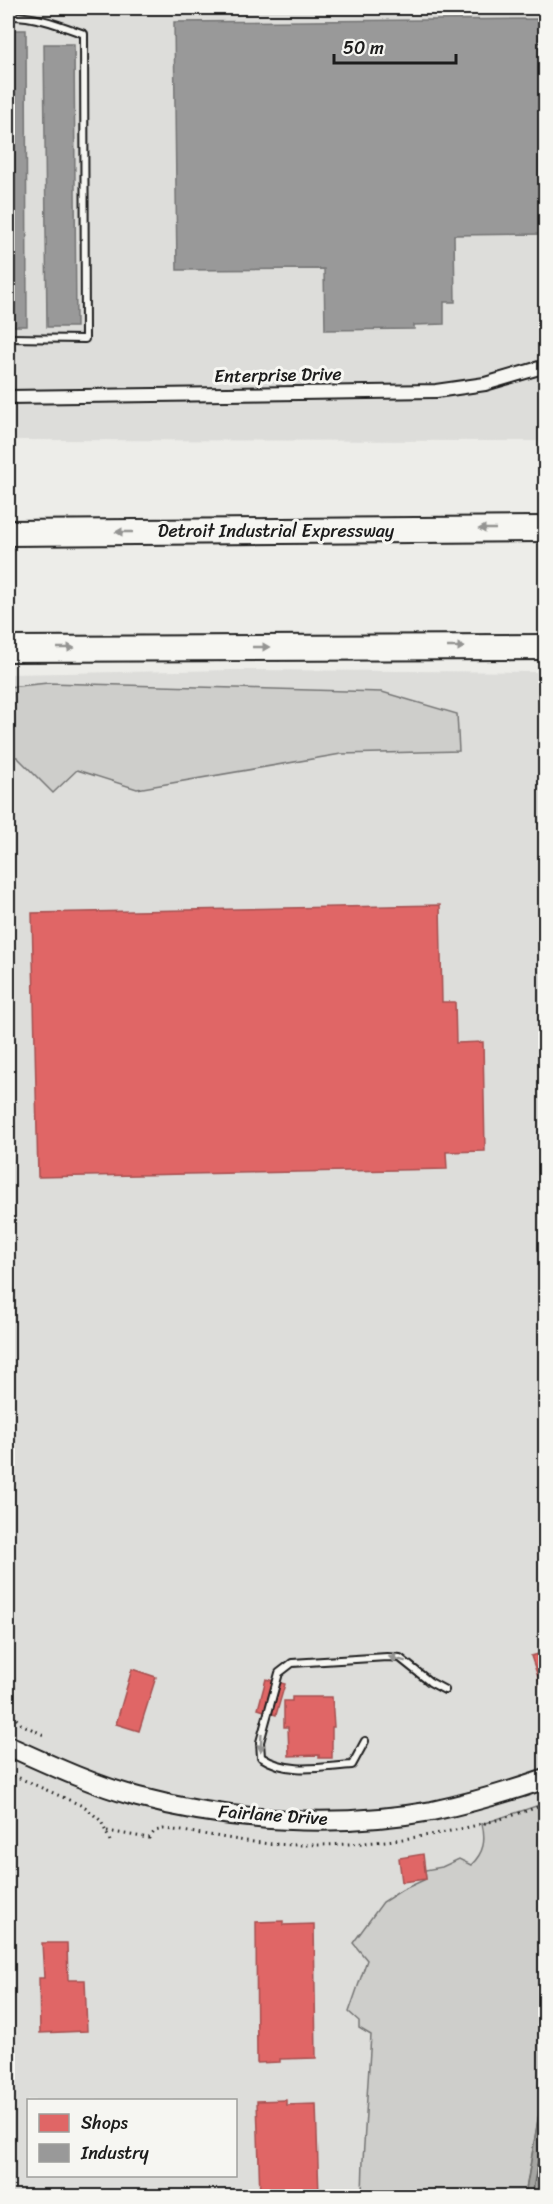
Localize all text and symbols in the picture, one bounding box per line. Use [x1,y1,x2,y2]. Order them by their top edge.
scale bar [334,27,456,65]
text: 50 m [343,32,384,64]
street label: Enterprise Drive [214,358,342,392]
street label: Detroit Industrial Expressway [158,515,395,547]
one-way arrow [478,524,497,534]
one-way arrow [115,527,134,537]
one-way arrow [251,642,270,652]
one-way arrow [446,642,465,652]
one-way arrow [56,643,75,653]
one-way arrow [388,1654,406,1664]
one-way arrow [257,1734,266,1753]
street label: Fairlane Drive [217,1795,329,1835]
legend [27,2099,237,2177]
text: Shops [81,2107,128,2139]
text: Industry [80,2137,150,2169]

